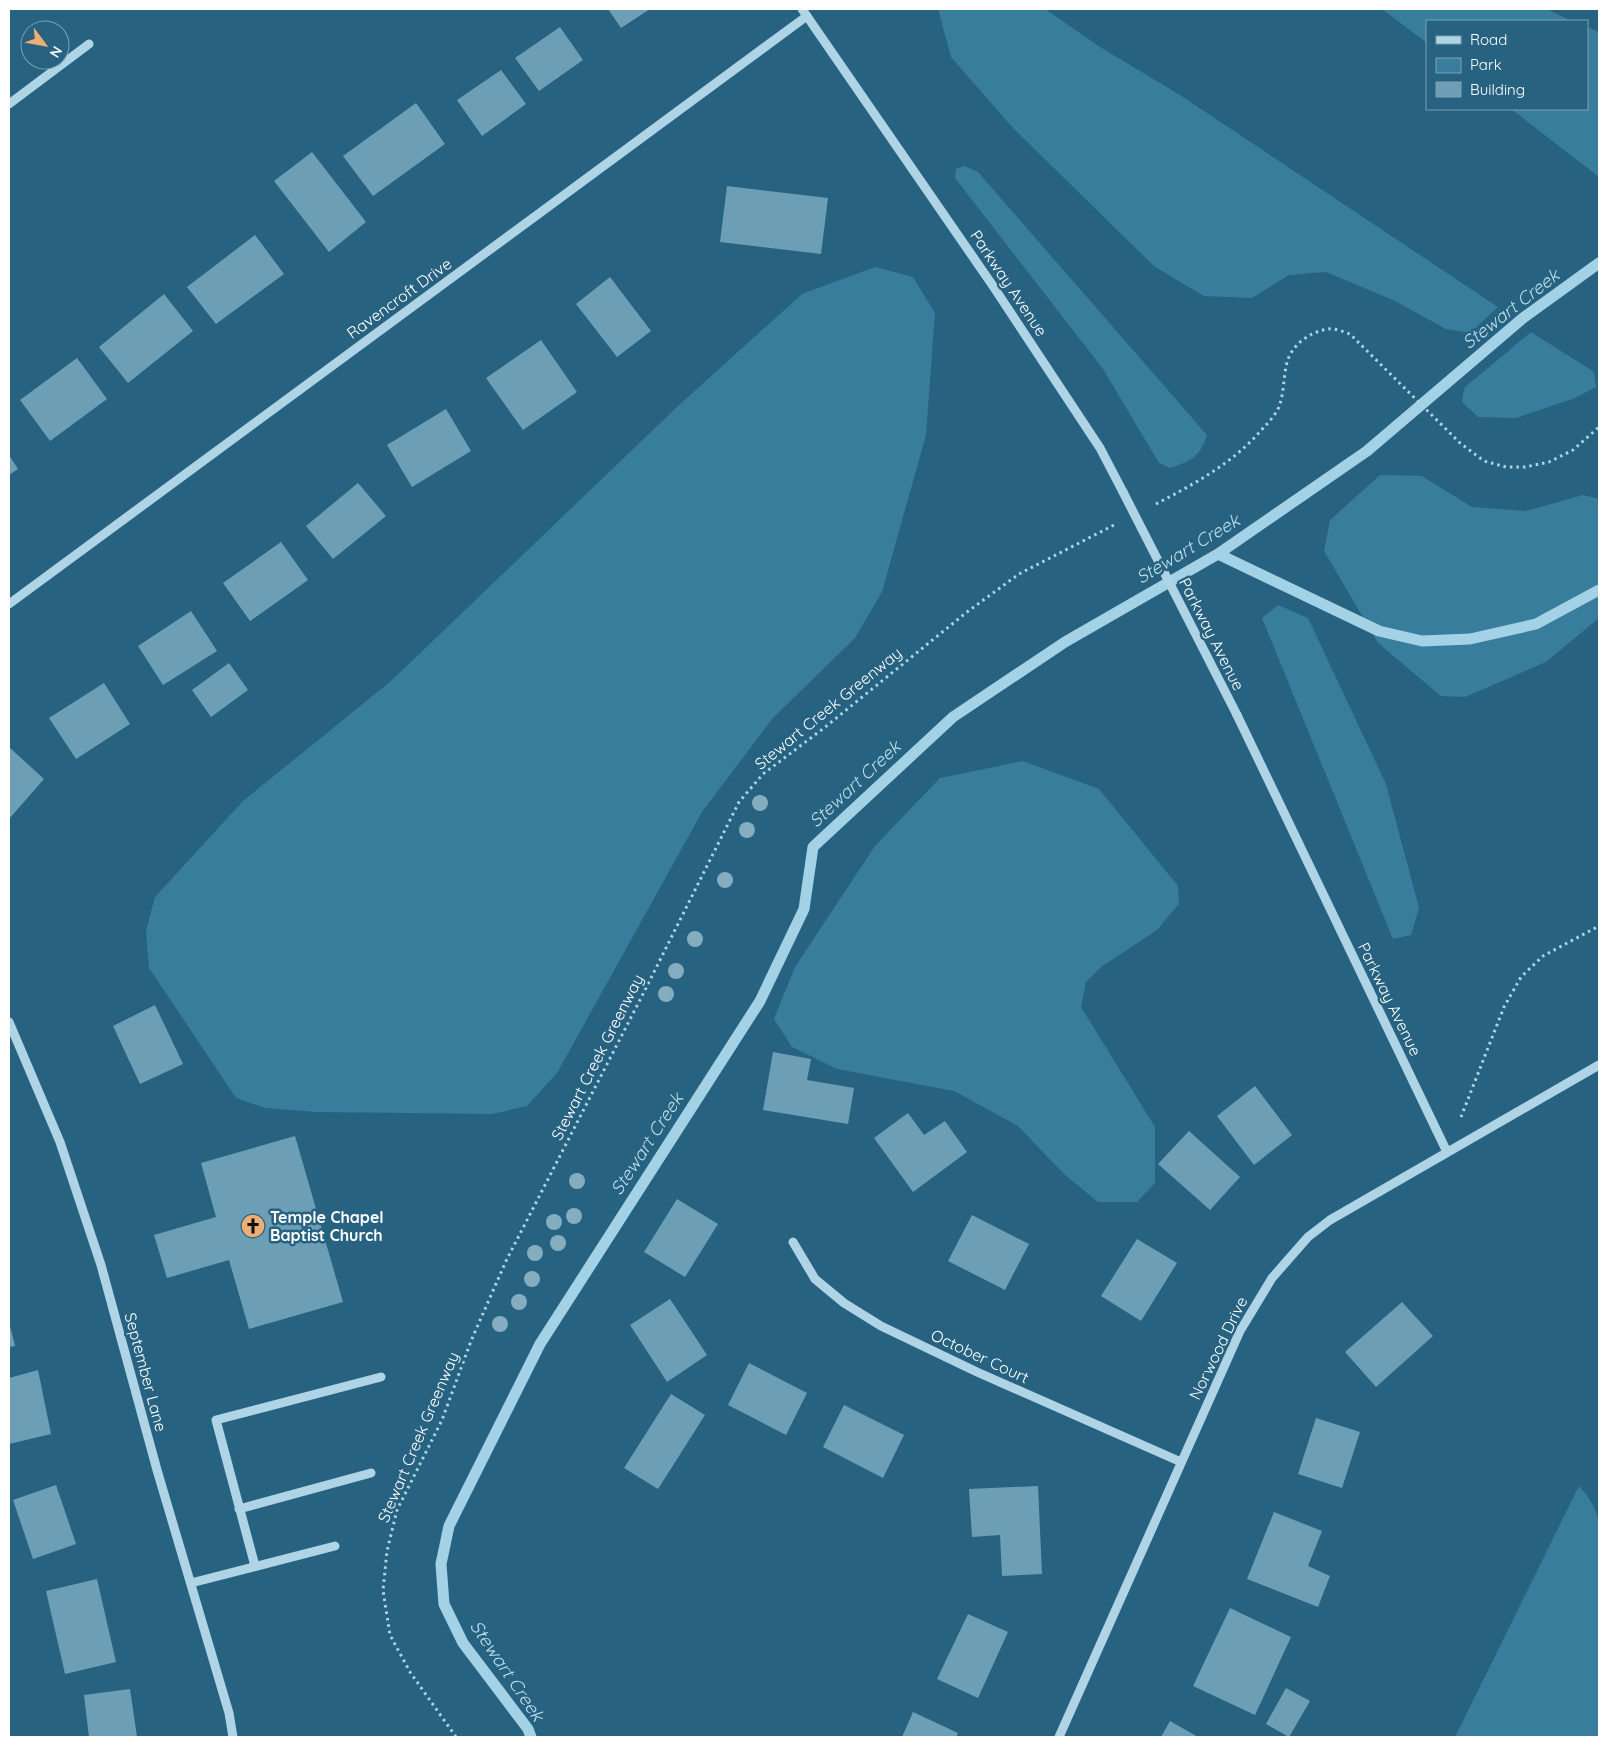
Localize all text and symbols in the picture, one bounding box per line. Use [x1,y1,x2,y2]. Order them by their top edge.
north arrow [20,20,70,70]
legend [1426,20,1588,110]
text: Road [1470,30,1507,49]
text: N [46,43,66,61]
text: Park [1470,55,1502,74]
text: Building [1470,80,1525,99]
street label: Parkway Avenue [966,226,1052,340]
street label: Ravencroft Drive [343,253,455,343]
water label: Stewart Creek [1458,263,1565,354]
water label: Stewart Creek [1132,508,1245,589]
street label: Parkway Avenue [1175,574,1249,694]
street label: Stewart Creek Greenway [750,642,906,774]
water label: Stewart Creek [804,734,906,832]
street label: Parkway Avenue [1354,939,1426,1059]
street label: Stewart Creek Greenway [547,971,647,1143]
water label: Stewart Creek [606,1089,688,1199]
place label: Temple Chapel Baptist Church [270,1207,384,1245]
church icon: Temple Chapel Baptist Church [240,1213,266,1239]
street label: Norwood Drive [1184,1293,1252,1403]
street label: September Lane [120,1310,172,1434]
street label: October Court [928,1325,1032,1387]
street label: Stewart Creek Greenway [373,1349,463,1525]
water label: Stewart Creek [465,1616,550,1727]

